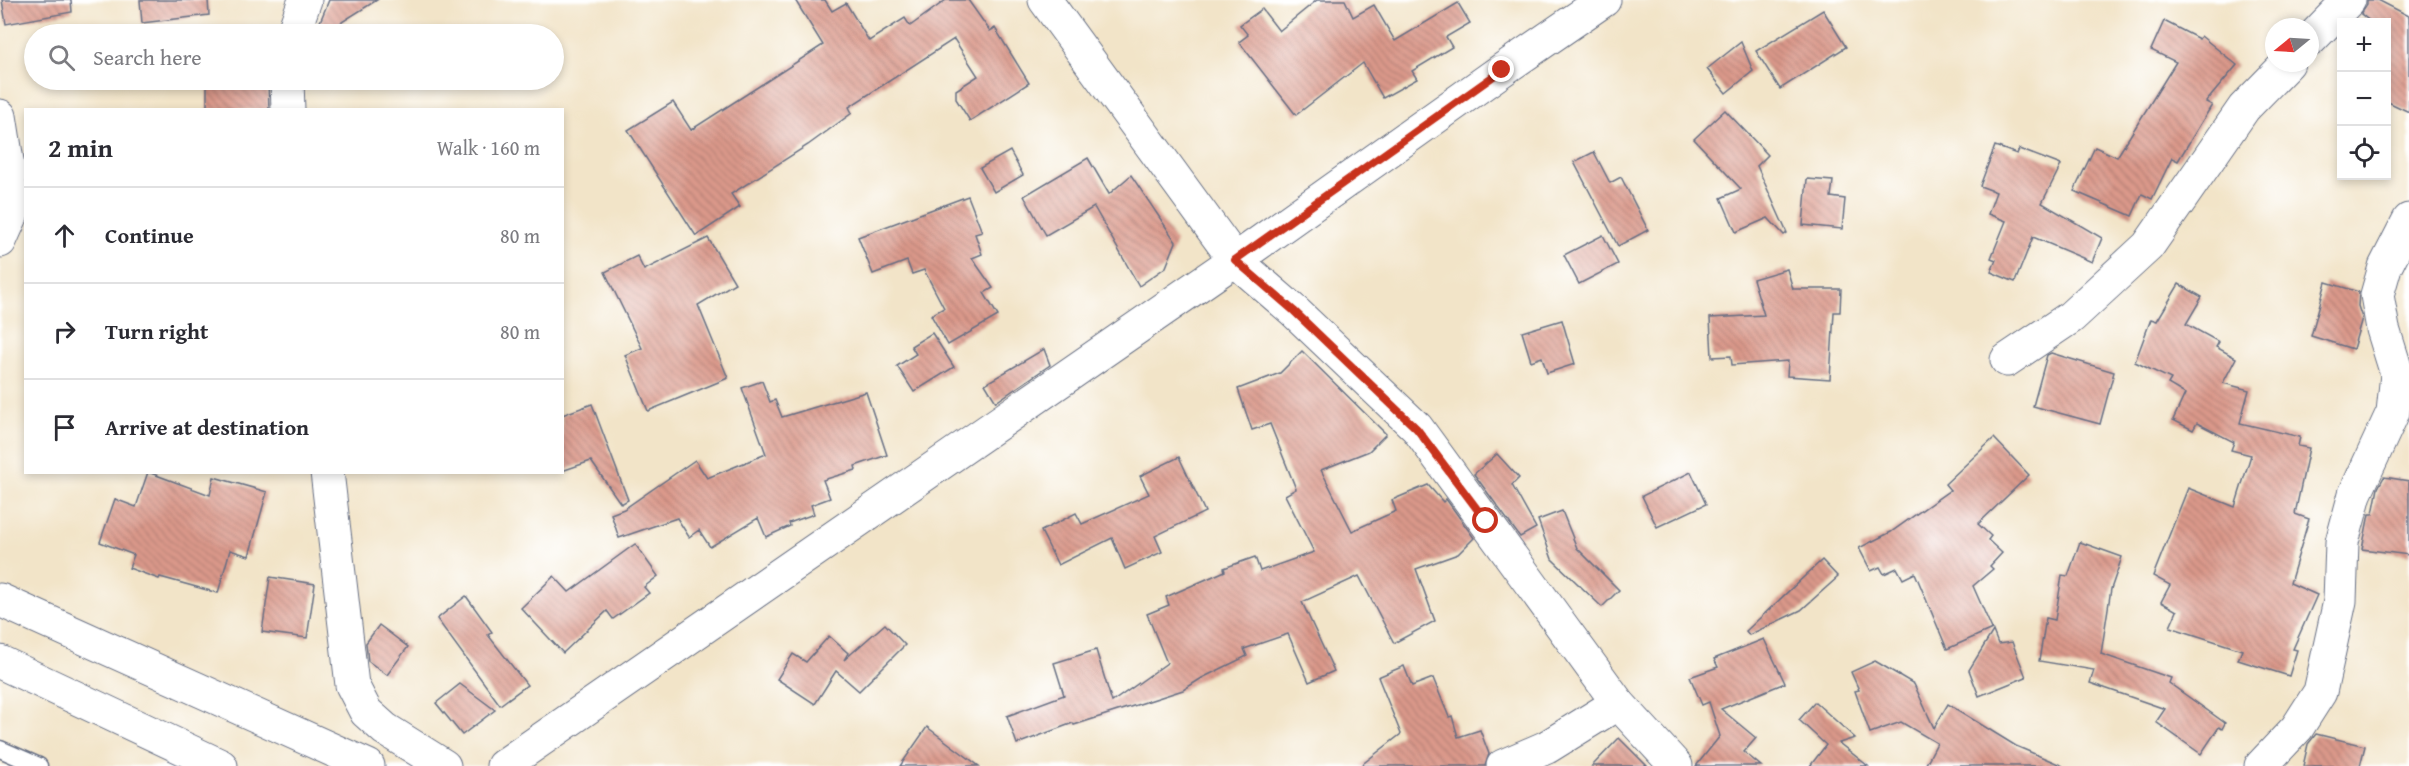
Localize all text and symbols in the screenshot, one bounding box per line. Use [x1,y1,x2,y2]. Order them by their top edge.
north arrow [2265,18,2319,72]
map controls [2337,18,2391,180]
button: + [2337,18,2391,72]
search box [24,24,564,90]
icon: search [45,41,78,74]
text: Search here [93,41,202,73]
route end [1488,56,1514,82]
button: − [2337,72,2391,126]
button: locate [2337,126,2391,180]
text: 2 min [48,128,113,167]
text: Walk · 160 m [437,133,540,162]
icon: ahead [48,219,81,252]
text: Continue [105,219,194,251]
text: 80 m [500,221,540,250]
icon: right [48,315,81,348]
text: Turn right [105,315,208,347]
text: 80 m [500,317,540,346]
icon: arrive [48,411,81,444]
text: Arrive at destination [105,411,309,443]
route start [1472,507,1498,533]

